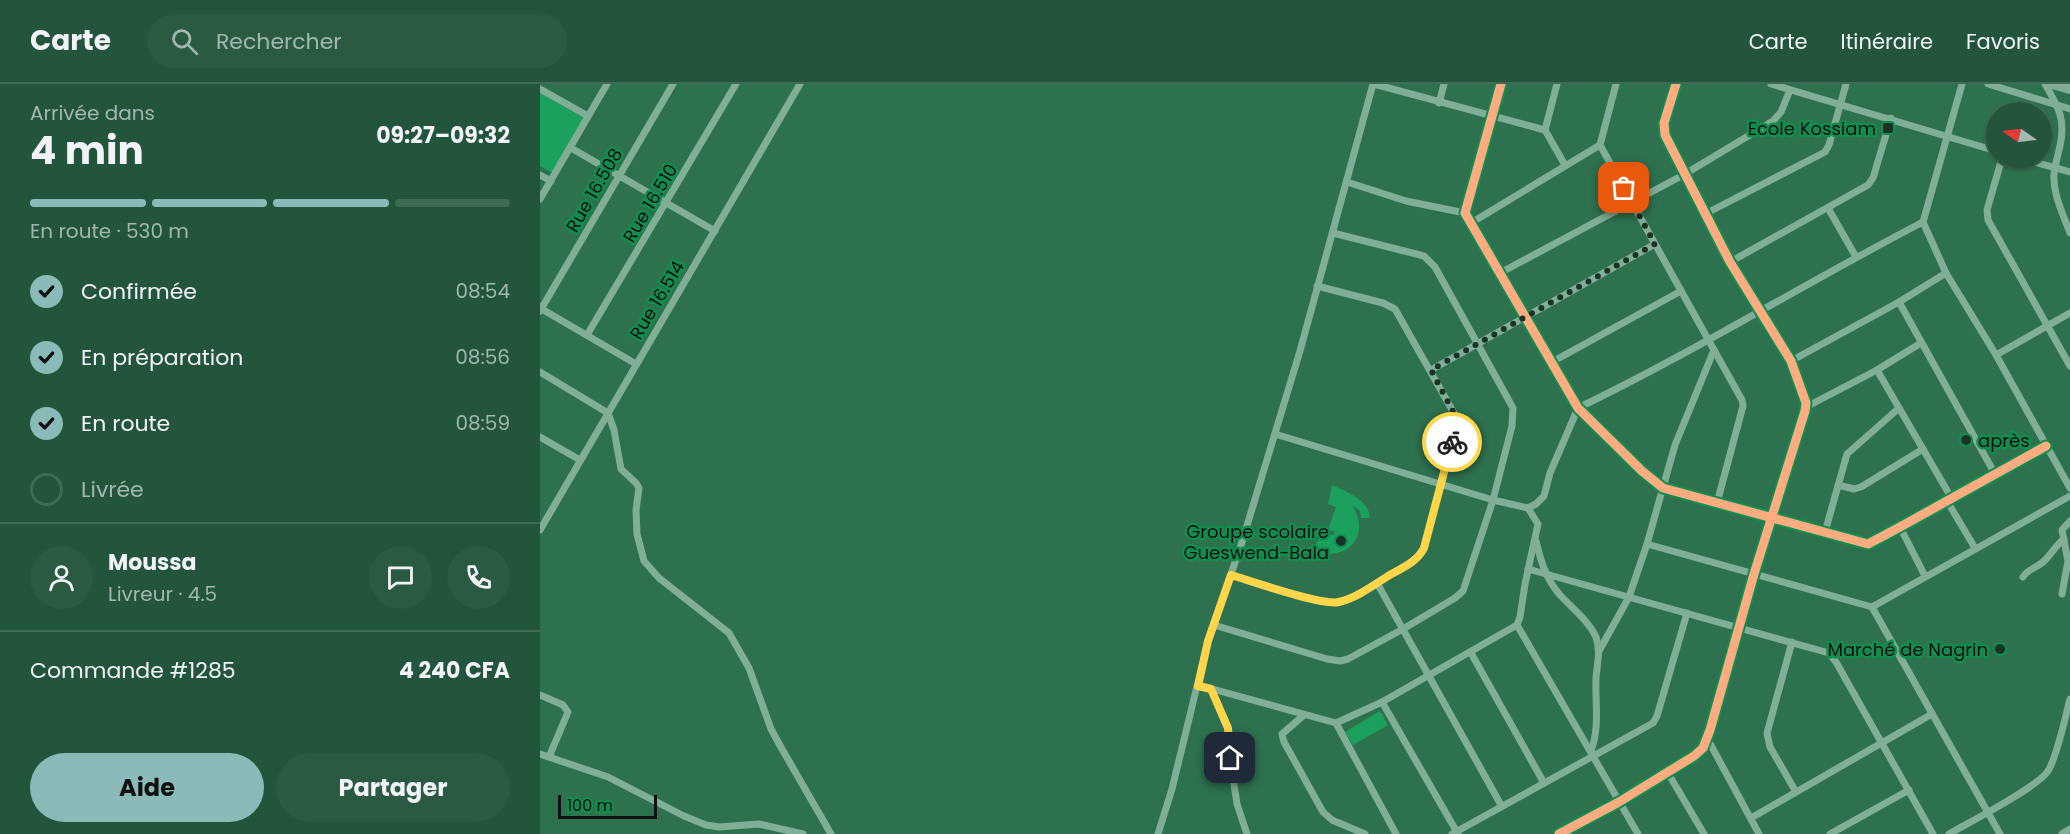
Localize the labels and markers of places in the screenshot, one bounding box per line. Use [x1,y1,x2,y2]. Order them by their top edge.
place label: Ecole Kossiam [1748,116,1876,141]
marker: Ecole Kossiam [1881,121,1895,135]
pin [1598,162,1649,213]
place label: après [1978,428,2030,453]
marker: après [1959,433,1973,447]
place label: Groupe scolaire Gueswend-Bala [1184,519,1329,565]
marker: Groupe scolaire Gueswend-Bala [1334,534,1348,548]
place label: Marché de Nagrin [1827,637,1988,662]
marker: Marché de Nagrin [1993,642,2007,656]
pin [1204,732,1255,783]

